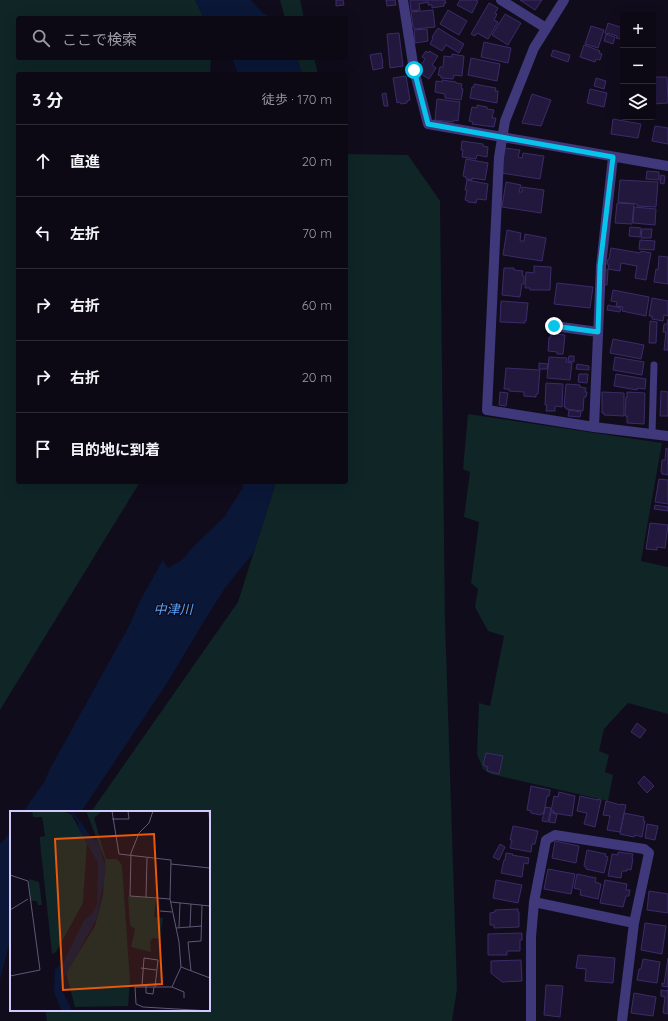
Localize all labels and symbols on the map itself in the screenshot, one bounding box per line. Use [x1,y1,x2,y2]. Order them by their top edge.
route start [405,61,423,79]
route end [545,317,563,335]
water label: 中津川 [153,601,194,617]
inset map [10,811,210,1011]

